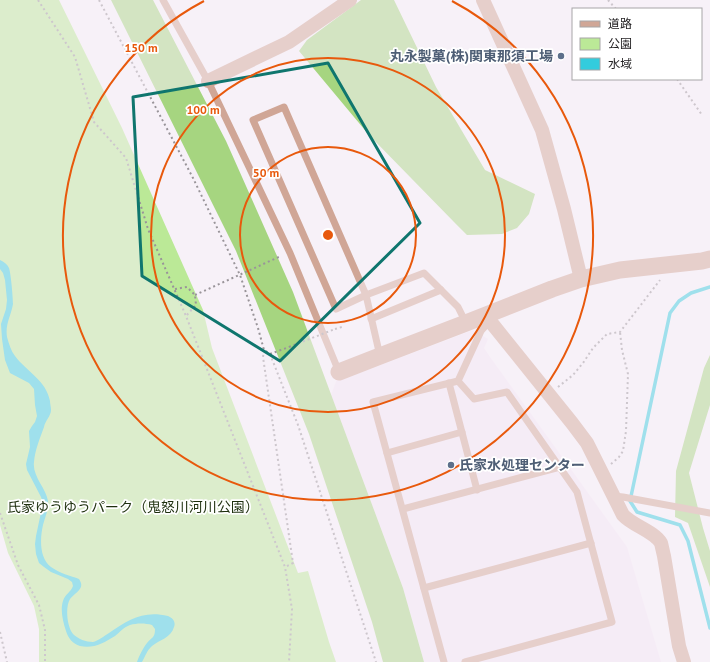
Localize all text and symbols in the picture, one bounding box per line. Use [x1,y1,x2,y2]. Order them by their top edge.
legend [572,8,702,80]
text: 道路 [608,16,632,31]
text: 公園 [608,36,632,51]
text: 150 m [124,40,158,55]
place label: 丸永製菓(株)関東那須工場 [390,47,553,65]
marker: 丸永製菓(株)関東那須工場 [556,51,566,61]
text: 水域 [608,56,632,71]
text: 100 m [186,102,220,117]
text: 50 m [253,165,279,180]
centre of rings [321,228,335,242]
place label: 氏家水処理センター [459,456,585,474]
marker: 氏家水処理センター [446,460,456,470]
park label: 氏家ゆうゆうパーク（鬼怒川河川公園） [7,498,259,516]

